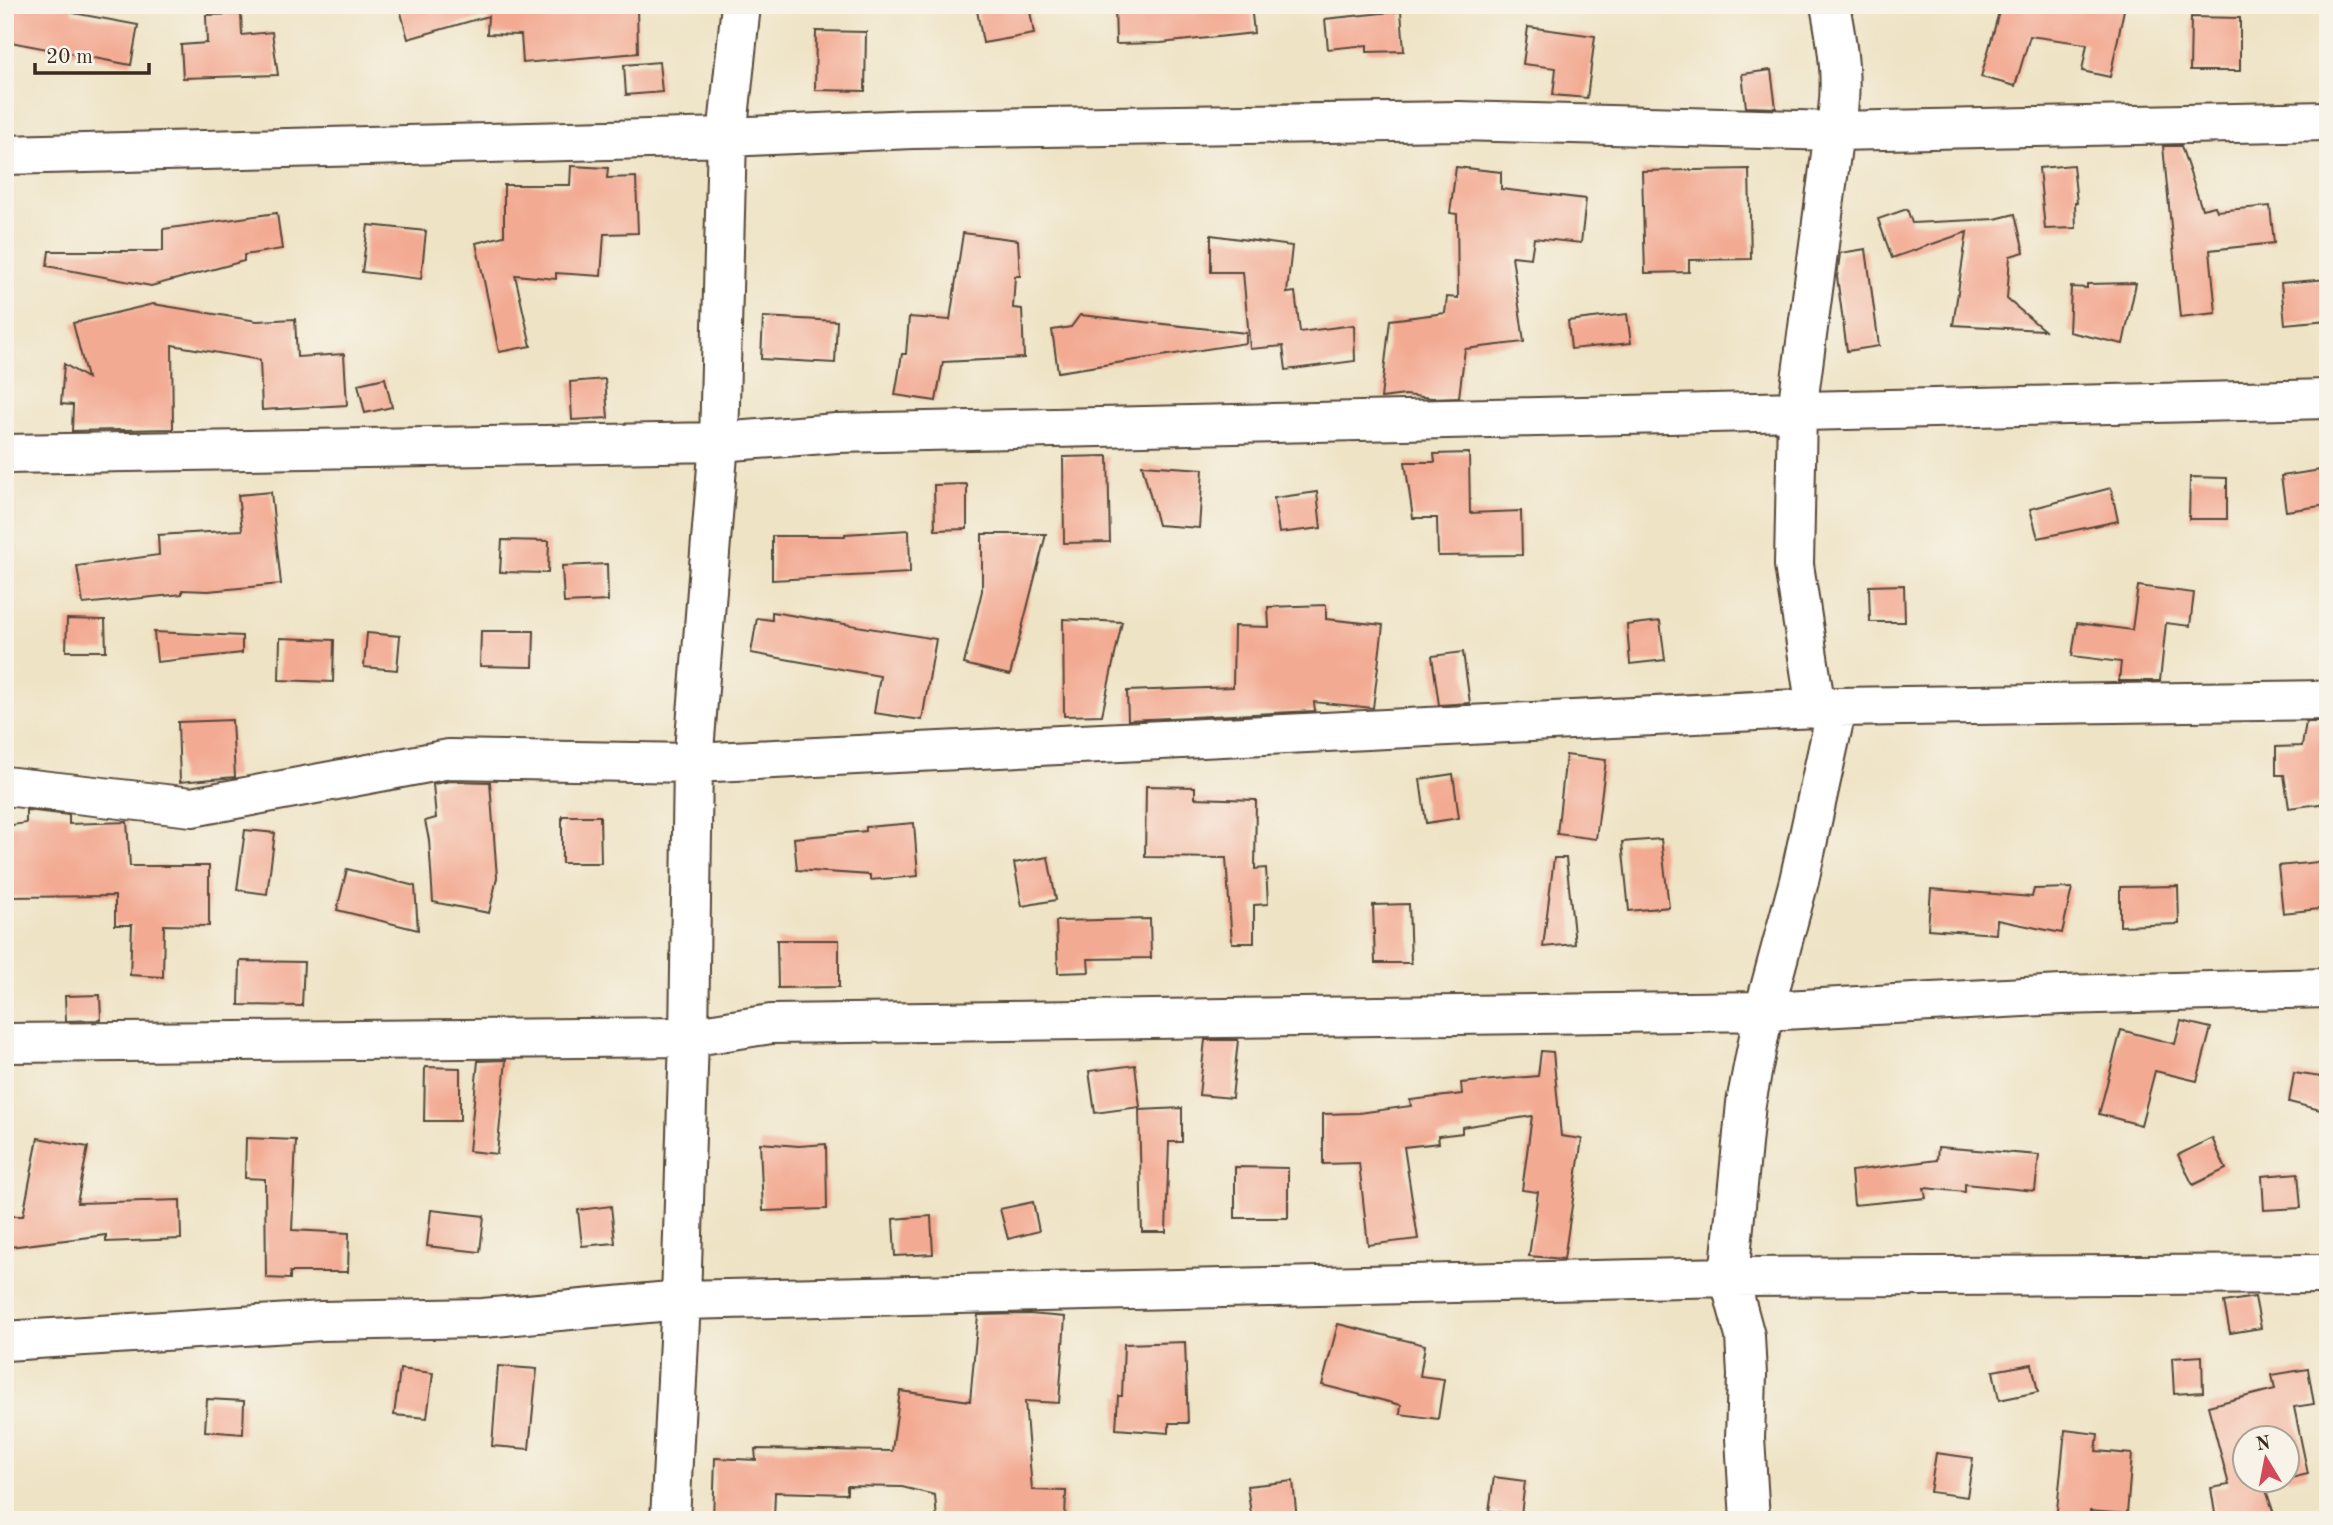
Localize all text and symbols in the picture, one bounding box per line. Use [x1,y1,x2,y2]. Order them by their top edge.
scale bar [35,32,149,76]
text: 20 m [46,47,93,68]
north arrow [2232,1424,2302,1494]
text: N [2255,1434,2273,1455]

